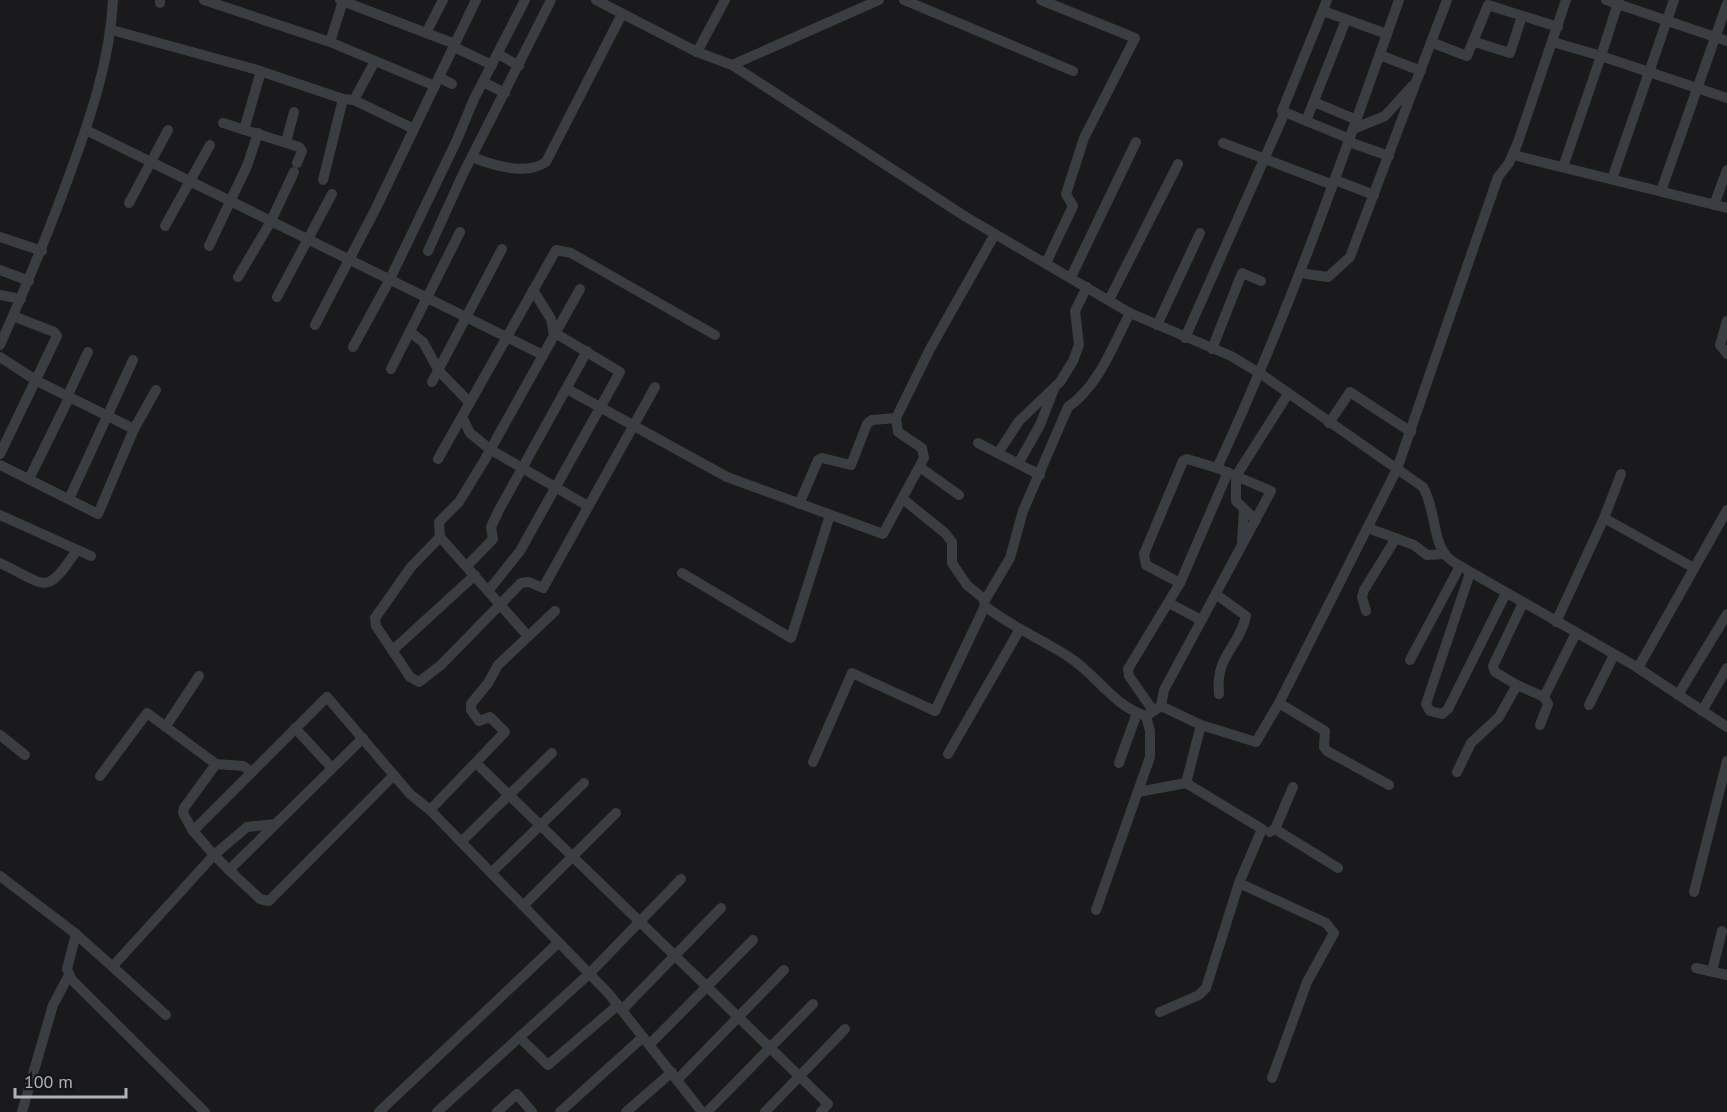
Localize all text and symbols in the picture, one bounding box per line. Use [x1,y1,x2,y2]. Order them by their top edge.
scale bar [15,1061,126,1099]
text: 100 m [24,1070,73,1093]

